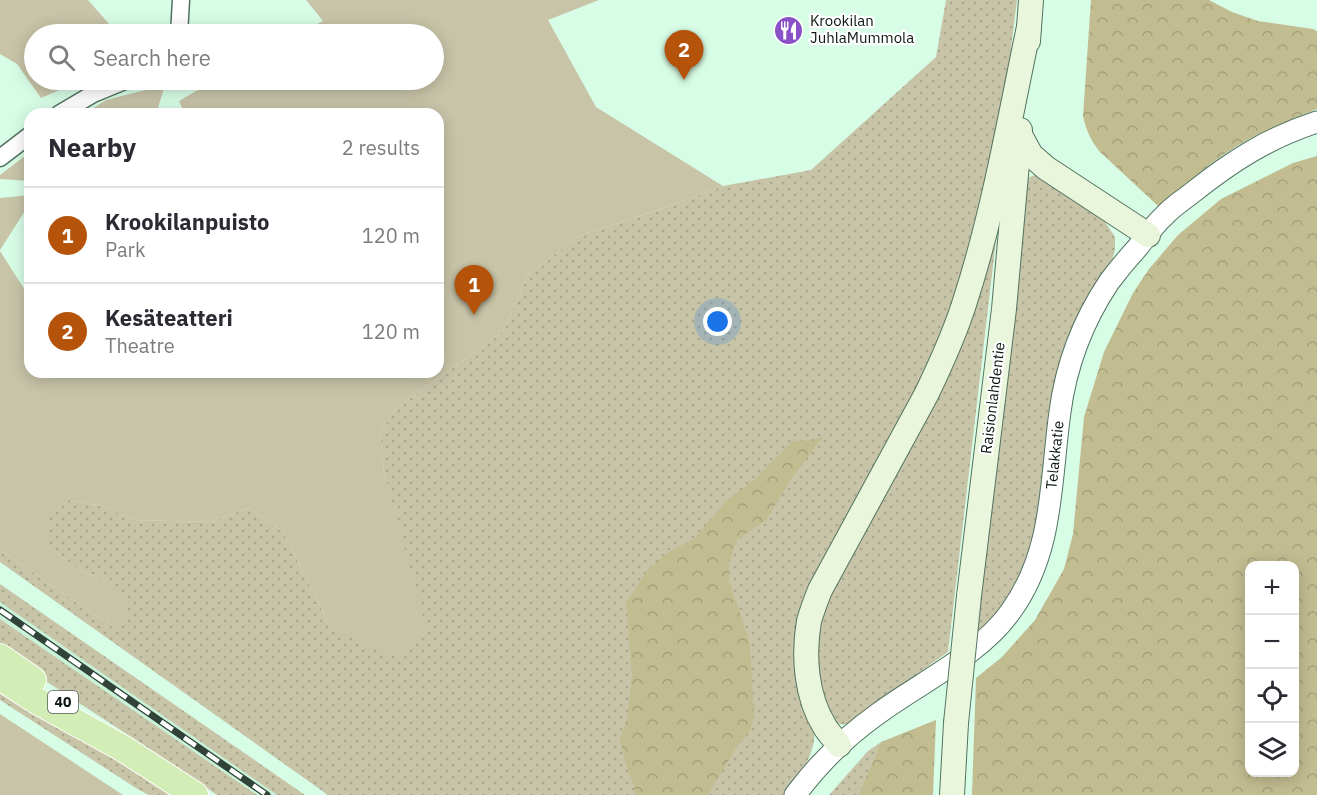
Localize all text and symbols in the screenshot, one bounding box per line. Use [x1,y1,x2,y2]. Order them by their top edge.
place label: Krookilan JuhlaMummola [810,11,914,47]
restaurant icon: Krookilan JuhlaMummola [773,14,805,46]
search box [24,24,444,90]
pin: 2 [664,31,704,80]
icon: search [45,41,78,74]
text: Search here [93,43,211,72]
text: Nearby [48,130,136,164]
text: 2 results [342,134,420,161]
text: Krookilanpuisto [105,207,269,236]
text: 1 [62,222,74,249]
text: 120 m [362,222,420,249]
text: Park [105,236,145,263]
pin: 1 [454,266,494,315]
text: Kesäteatteri [105,303,233,332]
your location [703,307,732,336]
text: 2 [62,318,74,345]
text: 120 m [362,318,420,345]
text: Theatre [105,332,175,359]
street label: Raisionlahdentie [976,341,1009,455]
street label: Telakkatie [1041,420,1068,490]
map controls [1245,561,1299,777]
button: + [1245,561,1299,615]
button: − [1245,615,1299,669]
button: locate [1245,669,1299,723]
road number: 40 [48,691,78,713]
button: layers [1245,723,1299,777]

